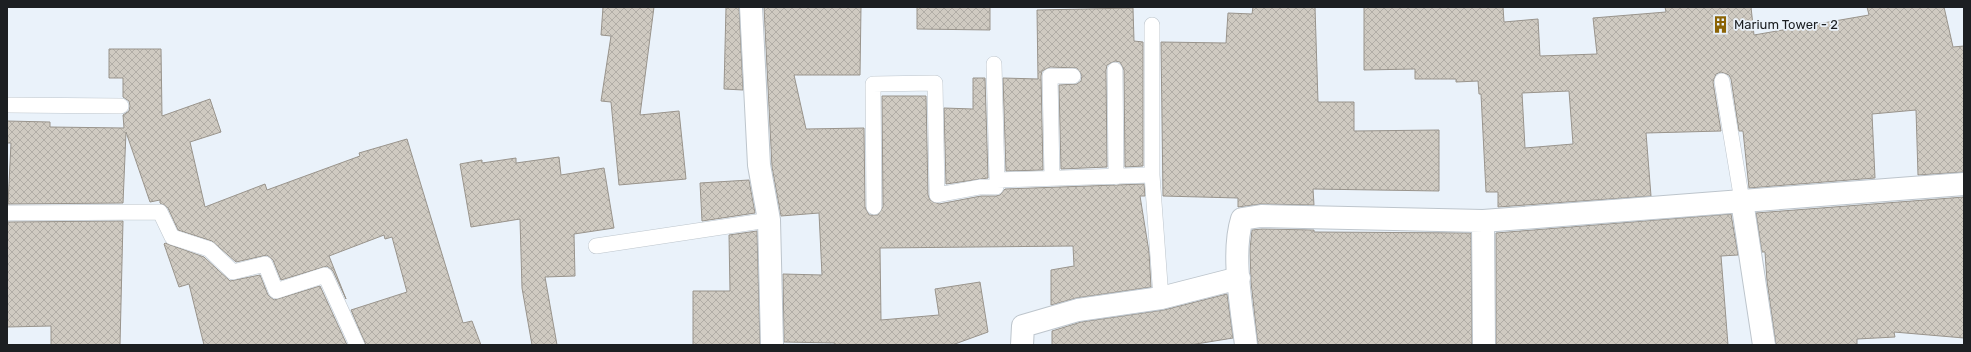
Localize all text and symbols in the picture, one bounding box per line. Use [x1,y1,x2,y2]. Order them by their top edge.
building icon: Marium Tower - 2 [1711,14,1731,34]
place label: Marium Tower - 2 [1734,17,1838,32]

